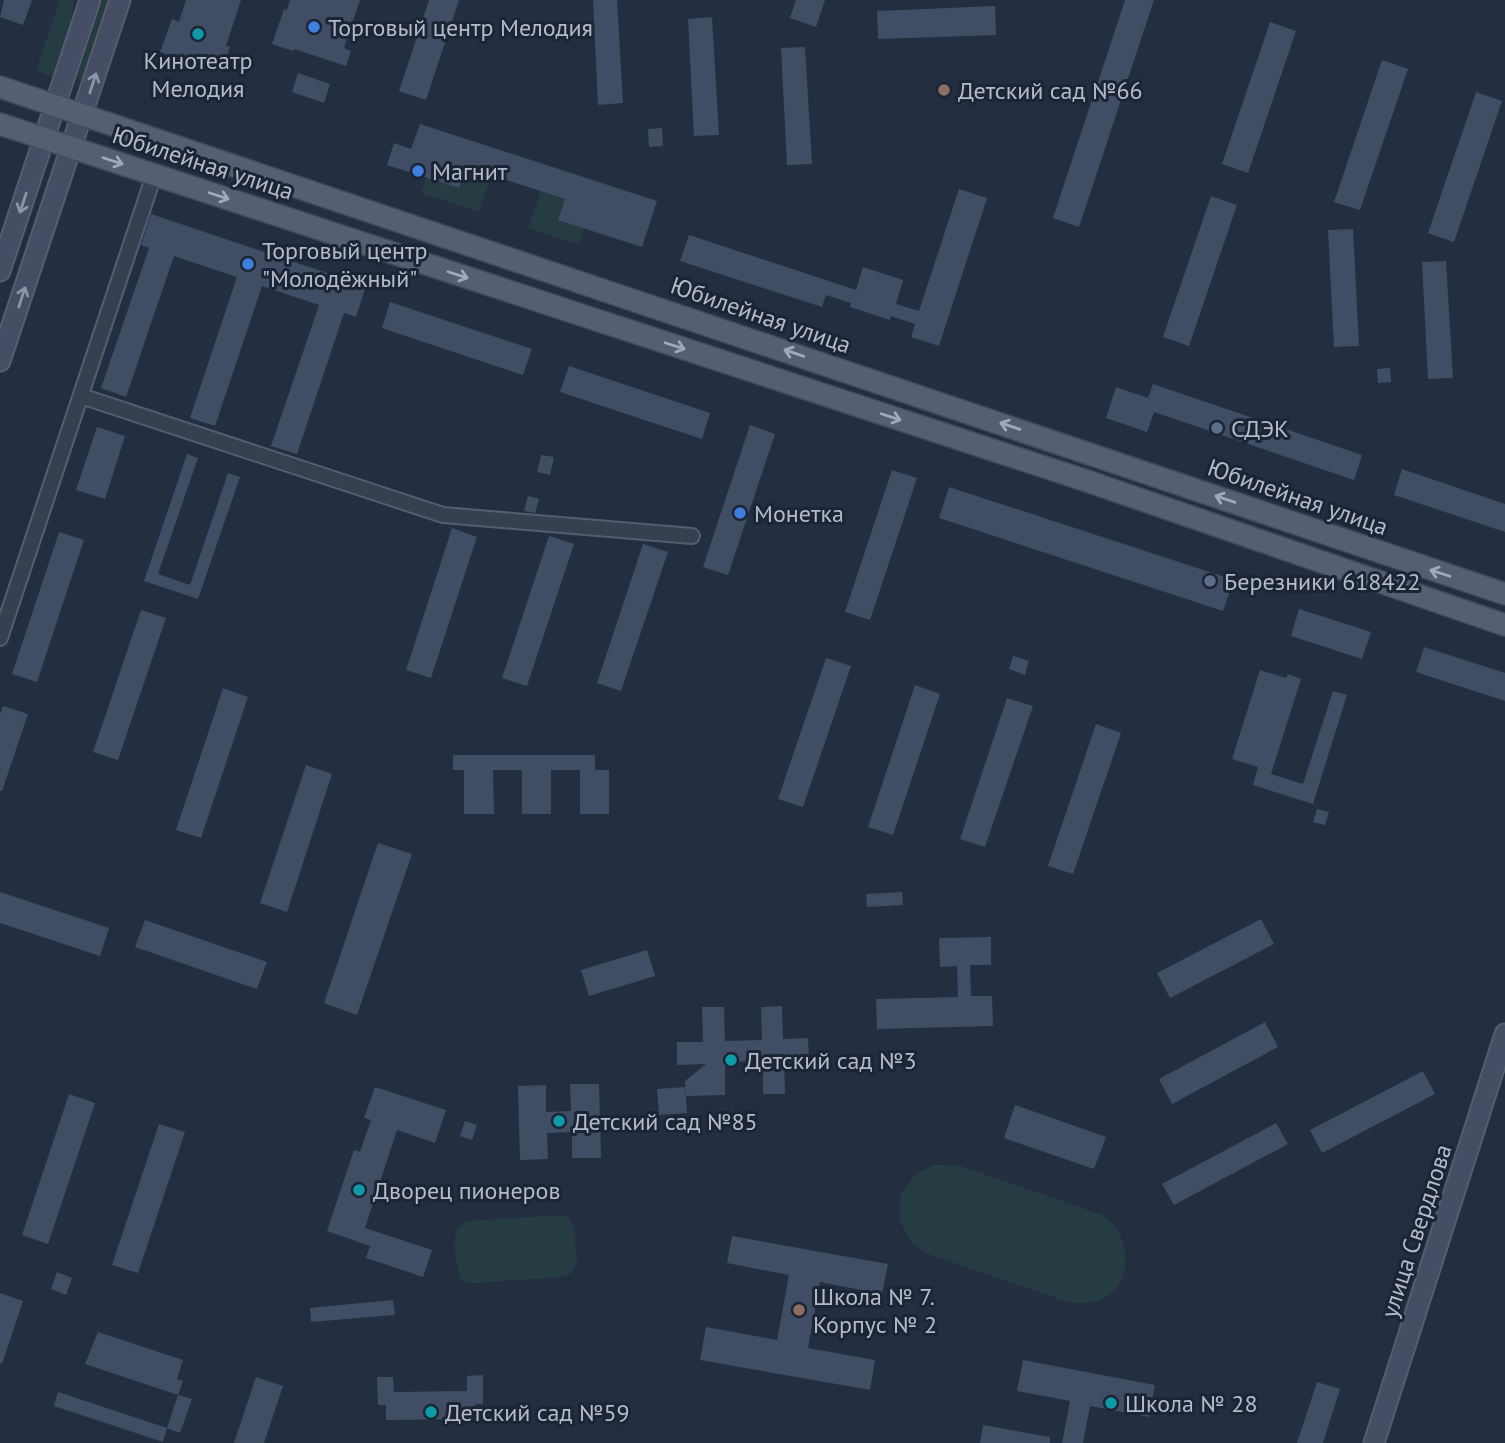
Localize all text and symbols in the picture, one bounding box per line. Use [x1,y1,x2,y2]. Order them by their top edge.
place label: Торговый центр Мелодия [328,12,593,43]
marker: Торговый центр Мелодия [306,19,322,35]
marker: Кинотеатр Мелодия [190,26,206,42]
place label: Кинотеатр Мелодия [144,45,252,104]
one-way arrow [88,72,100,94]
place label: Детский сад №66 [958,75,1143,106]
marker: Детский сад №66 [936,82,952,98]
street label: Юбилейная улица [109,119,297,207]
one-way arrow [101,156,123,168]
place label: Магнит [432,156,508,187]
marker: Магнит [410,163,426,179]
one-way arrow [208,190,230,203]
one-way arrow [15,192,28,214]
place label: Торговый центр "Молодёжный" [262,235,428,294]
marker: Торговый центр "Молодёжный" [240,256,256,272]
one-way arrow [447,269,469,282]
street label: Юбилейная улица [667,270,855,360]
one-way arrow [17,286,29,308]
one-way arrow [663,340,685,353]
one-way arrow [783,346,805,358]
one-way arrow [879,411,901,424]
place label: СДЭК [1231,413,1289,444]
one-way arrow [999,419,1021,431]
marker: СДЭК [1209,420,1225,436]
street label: Юбилейная улица [1204,452,1392,542]
one-way arrow [1214,492,1236,504]
place label: Монетка [754,498,844,529]
marker: Монетка [732,505,748,521]
one-way arrow [1430,565,1452,578]
place label: Березники 618422 [1224,566,1421,597]
marker: Березники 618422 [1202,573,1218,589]
place label: Детский сад №3 [745,1045,917,1076]
marker: Детский сад №3 [723,1052,739,1068]
place label: Детский сад №85 [573,1106,758,1137]
marker: Детский сад №85 [551,1113,567,1129]
street label: улица Свердлова [1373,1140,1459,1322]
place label: Дворец пионеров [373,1175,560,1206]
marker: Дворец пионеров [351,1182,367,1198]
place label: Школа № 7. Корпус № 2 [813,1281,937,1340]
marker: Школа № 7. Корпус № 2 [791,1302,807,1318]
place label: Школа № 28 [1125,1388,1257,1419]
marker: Школа № 28 [1103,1395,1119,1411]
place label: Детский сад №59 [445,1397,630,1428]
marker: Детский сад №59 [423,1404,439,1420]

